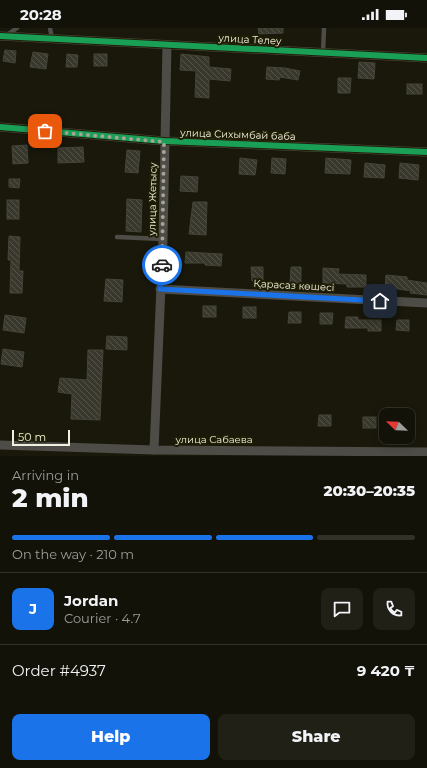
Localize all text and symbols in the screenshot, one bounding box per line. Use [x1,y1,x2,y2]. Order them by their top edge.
text: 20:28 [20,5,62,24]
street label: улица Телеу [217,31,282,48]
pin [28,114,62,148]
icon: bag [34,120,56,142]
street label: улица Сихымбай баба [179,126,296,143]
street label: улица Жетысу [145,162,160,237]
courier [142,245,182,285]
icon: car [151,254,173,276]
street label: Қарасаз көшесі [253,277,335,294]
pin [363,284,397,318]
icon: home [369,290,391,312]
north arrow [379,408,415,444]
map controls [379,408,415,444]
scale bar [12,428,70,447]
text: 50 m [18,430,46,444]
street label: улица Сабаева [174,433,253,446]
text: Arriving in [12,467,79,483]
text: 20:30–20:35 [323,481,415,500]
text: 2 min [12,482,89,514]
text: On the way · 210 m [12,546,134,562]
button: chat [321,588,363,630]
button: phone [373,588,415,630]
text: Jordan [64,591,118,610]
text: J [29,599,37,618]
text: Courier · 4.7 [64,610,141,626]
text: Order #4937 [12,661,106,680]
text: 9 420 ₸ [357,661,415,680]
button: Help [12,714,210,760]
button: Share [218,714,415,760]

